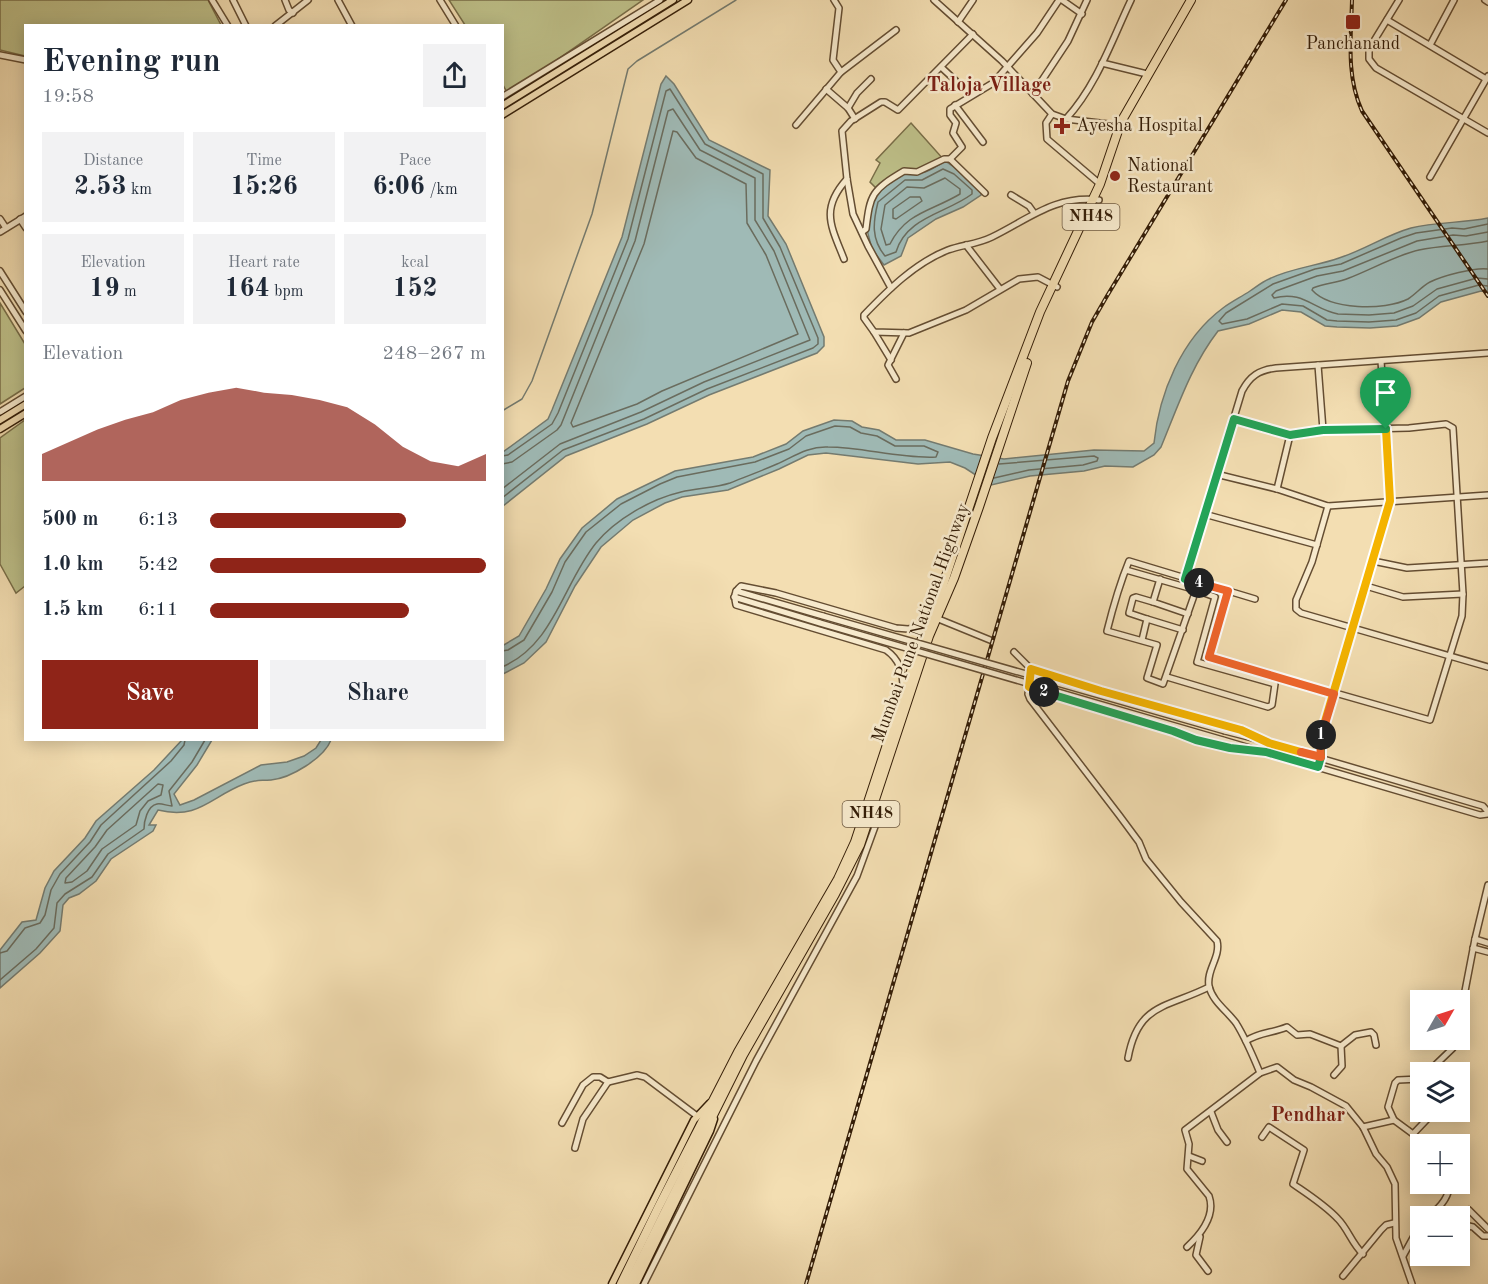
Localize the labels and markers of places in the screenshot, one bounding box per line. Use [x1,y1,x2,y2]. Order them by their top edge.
marker: Panchanand [1344,13,1362,31]
place label: Panchanand [1306,35,1400,53]
marker: Ayesha Hospital [1053,117,1071,135]
place label: Ayesha Hospital [1076,117,1203,135]
place label: National Restaurant [1127,157,1213,196]
marker: National Restaurant [1108,169,1122,183]
pin [1360,367,1411,429]
pin: 4 [1184,568,1214,598]
pin: 2 [1029,677,1059,707]
pin: 1 [1306,720,1336,750]

